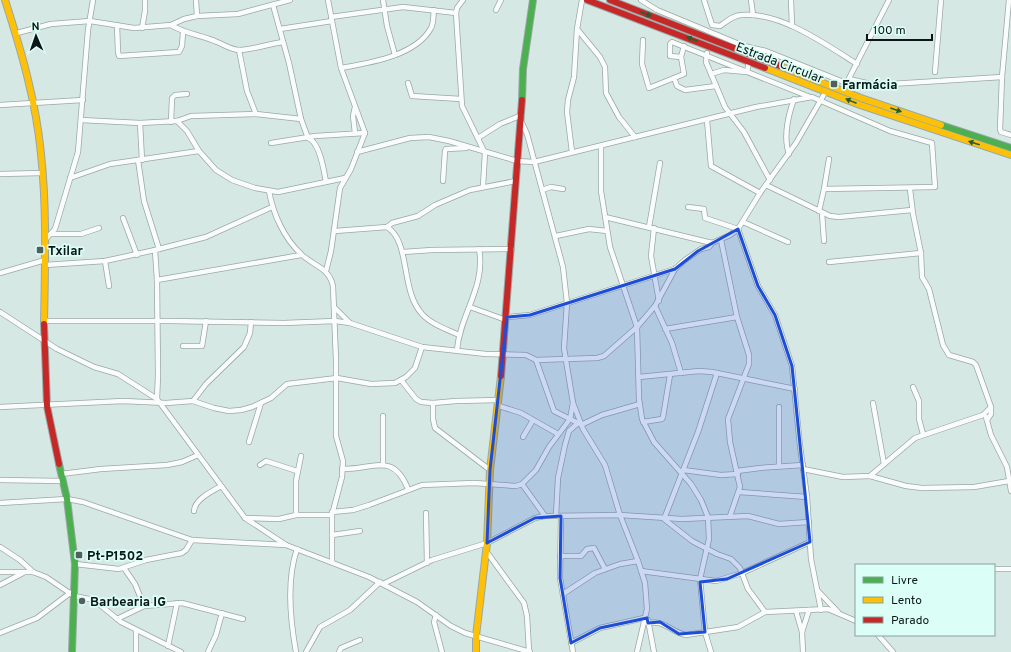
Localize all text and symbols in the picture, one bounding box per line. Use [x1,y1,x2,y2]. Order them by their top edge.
one-way arrow [641,11,653,17]
north arrow [16,16,56,56]
scale bar [867,16,932,42]
text: N [31,20,40,34]
text: 100 m [873,23,906,39]
one-way arrow [685,36,697,42]
street label: Estrada Circular [733,40,825,88]
place label: Farmácia [842,78,898,94]
marker: Farmácia [829,79,839,89]
one-way arrow [844,98,856,104]
one-way arrow [890,107,902,113]
one-way arrow [968,140,980,146]
place label: Txilar [48,244,83,260]
marker: Txilar [35,245,45,255]
place label: Pt-P1502 [87,549,143,565]
marker: Pt-P1502 [74,550,84,560]
legend [855,564,995,636]
text: Livre [891,573,918,589]
text: Lento [891,593,922,609]
place label: Barbearia IG [90,595,166,611]
marker: Barbearia IG [77,596,87,606]
text: Parado [891,613,929,629]

